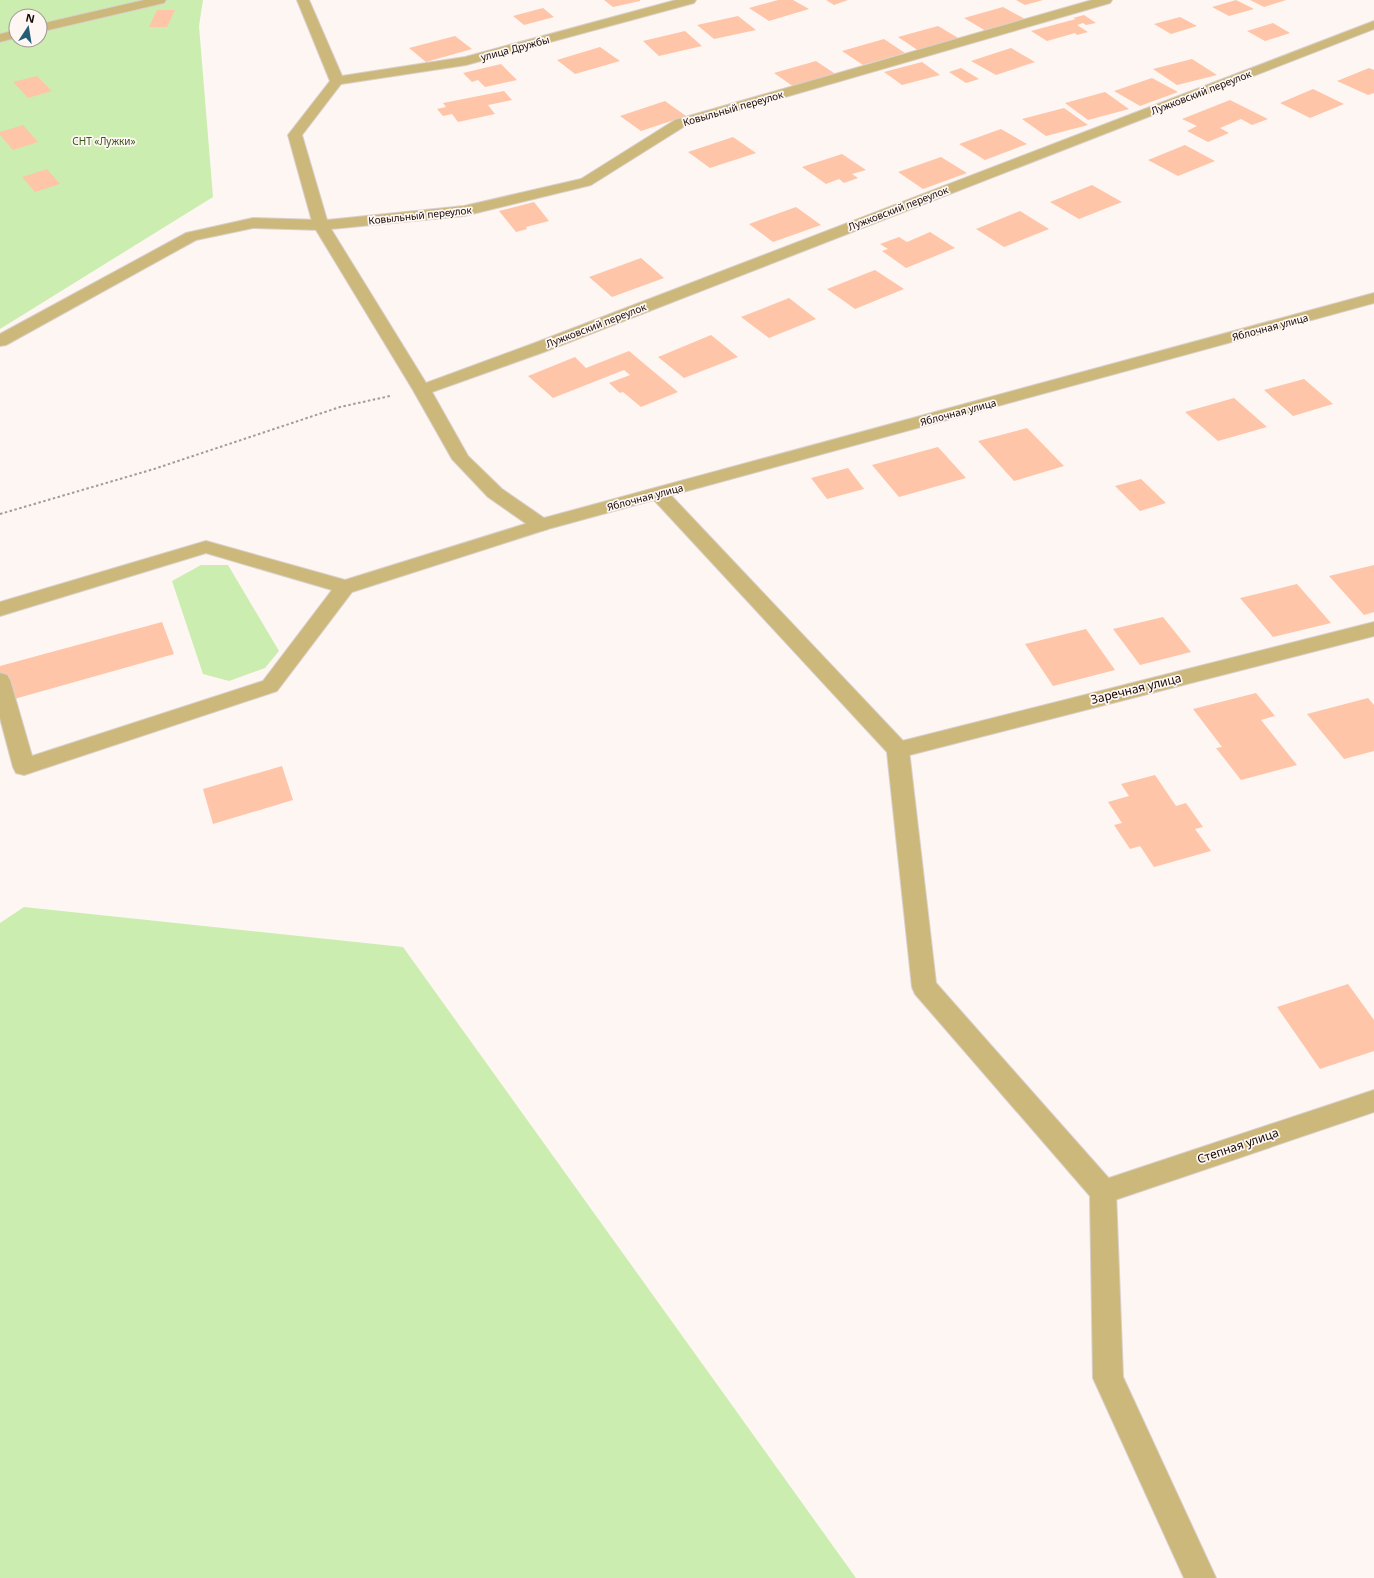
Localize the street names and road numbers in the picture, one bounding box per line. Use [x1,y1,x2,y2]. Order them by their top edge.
street label: улица Дружбы [479,32,551,64]
street label: Лужковский переулок [1149,66,1254,118]
street label: Ковыльный переулок [681,87,785,129]
street label: Лужковский переулок [846,182,951,234]
street label: Ковыльный переулок [368,203,473,227]
street label: Лужковский переулок [544,299,649,351]
street label: Яблочная улица [1230,310,1310,344]
street label: Яблочная улица [918,395,998,429]
street label: Яблочная улица [605,480,685,514]
street label: Заречная улица [1089,669,1183,708]
street label: Степная улица [1195,1124,1281,1167]

